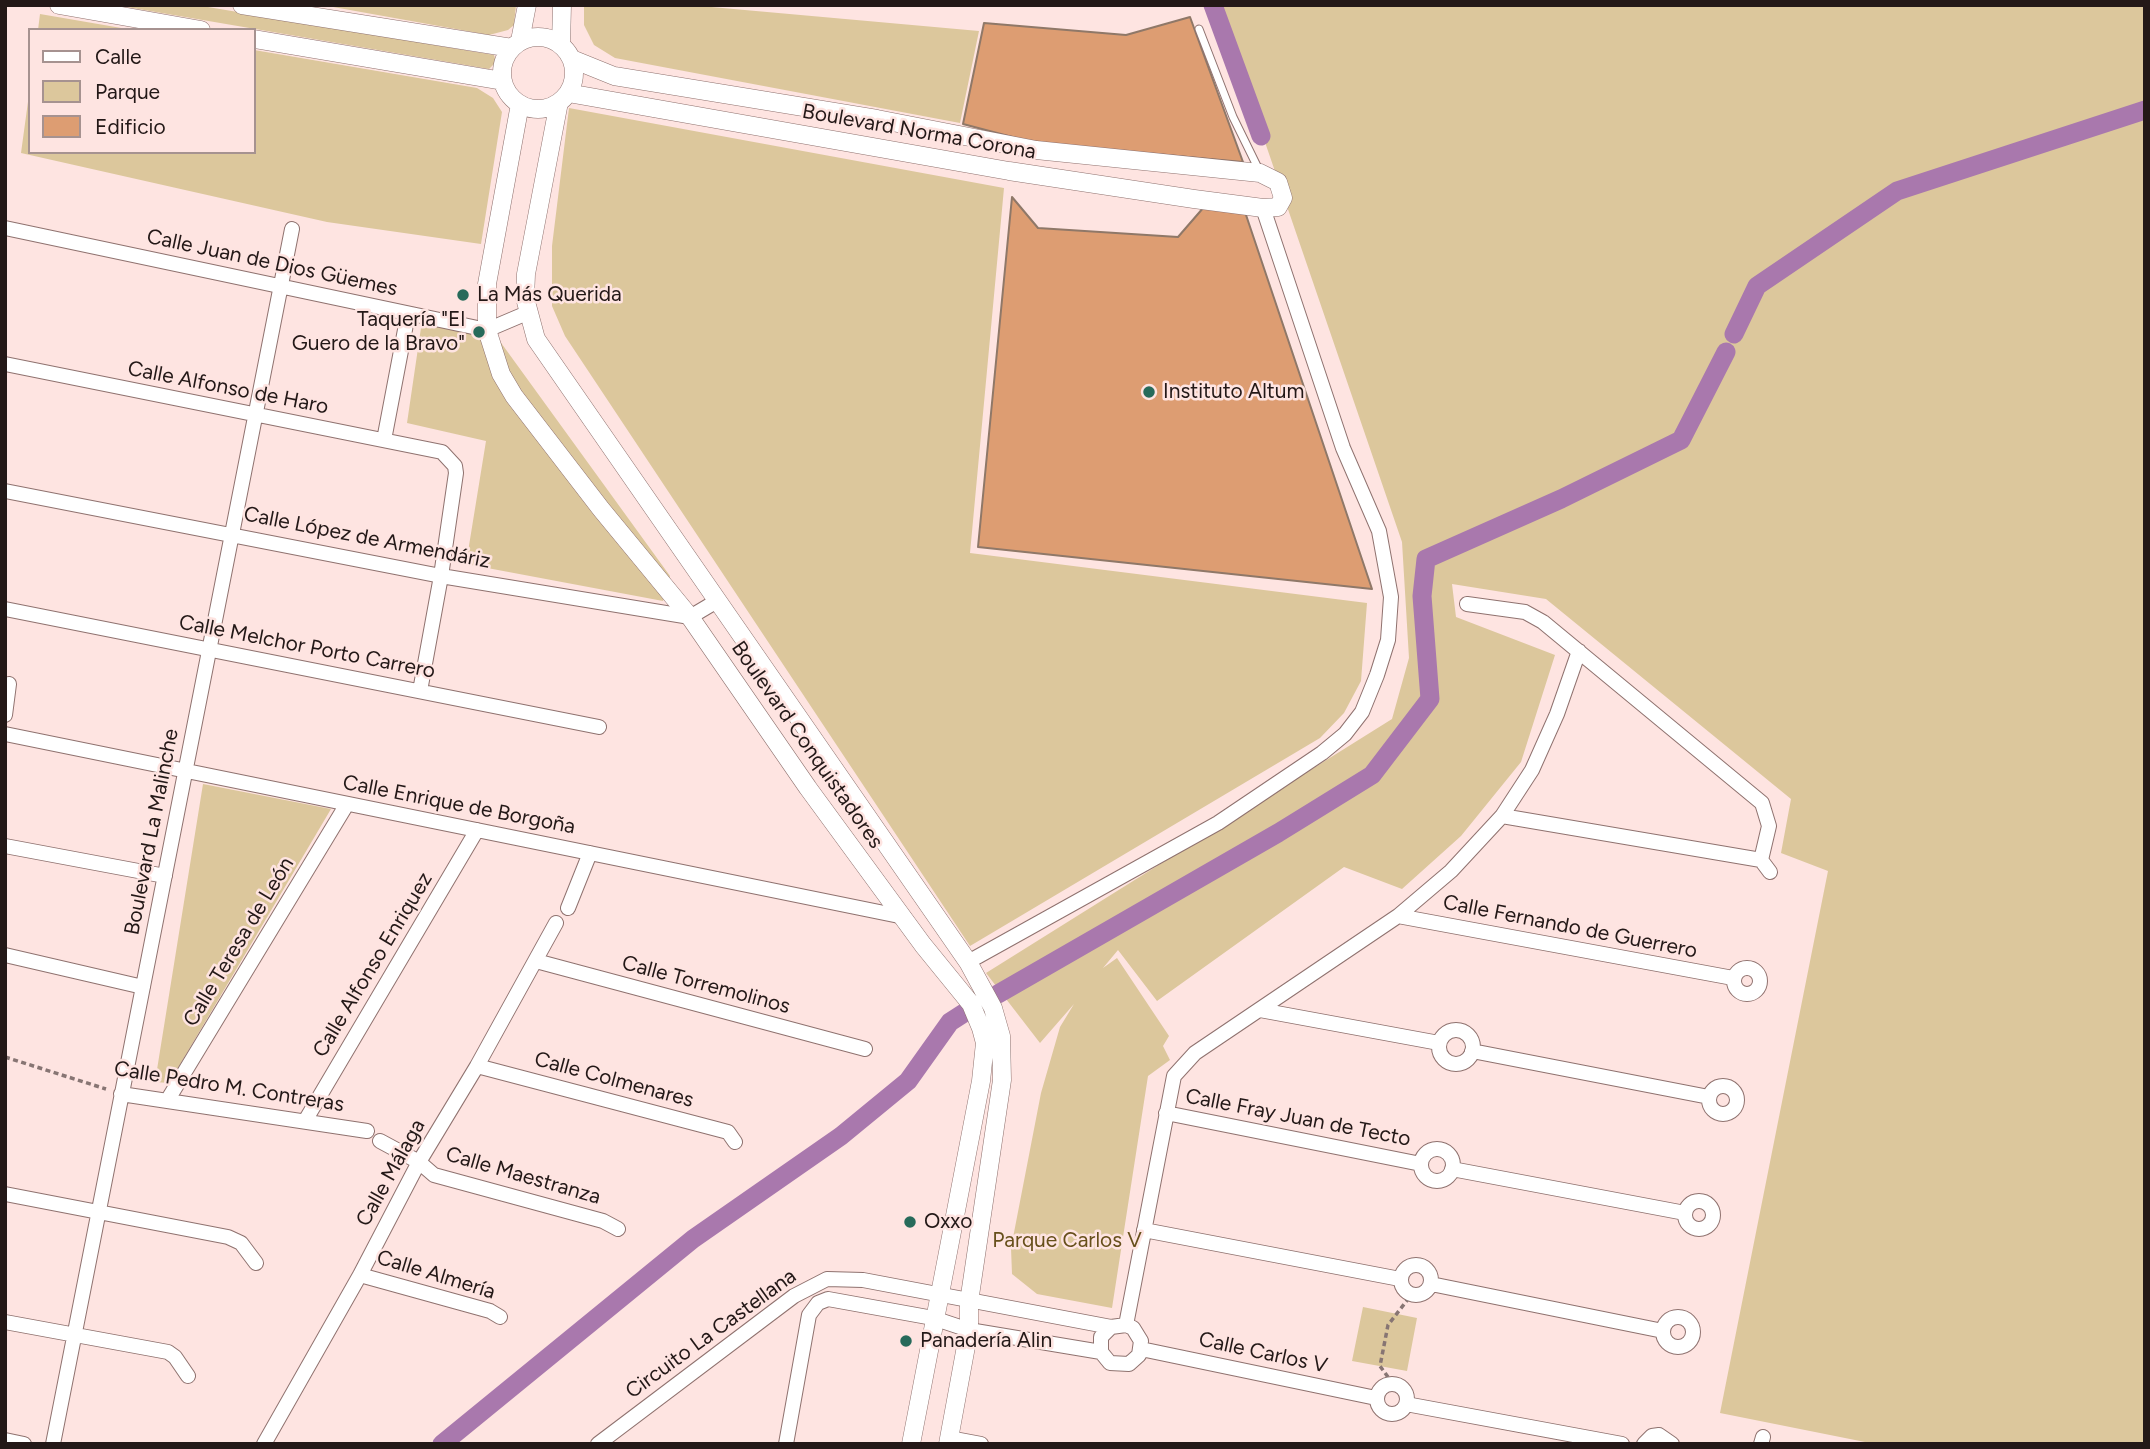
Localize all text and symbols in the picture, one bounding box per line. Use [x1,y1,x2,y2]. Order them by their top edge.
legend [28,28,256,154]
text: Calle [95,44,142,69]
text: Parque [95,79,160,104]
street label: Boulevard Norma Corona [800,99,1038,165]
text: Edificio [95,114,166,139]
street label: Calle Juan de Dios Güemes [144,224,400,302]
place label: La Más Querida [477,282,622,308]
marker: La Más Querida [455,287,471,303]
place label: Taquería "El Guero de la Bravo" [292,307,465,357]
marker: Taquería "El Guero de la Bravo" [471,324,487,340]
street label: Calle Alfonso de Haro [125,356,331,420]
place label: Instituto Altum [1163,379,1304,405]
marker: Instituto Altum [1141,384,1157,400]
street label: Calle López de Armendáriz [241,502,493,574]
street label: Calle Melchor Porto Carrero [177,610,437,684]
street label: Boulevard Conquistadores [726,636,888,854]
street label: Boulevard La Malinche [120,727,184,937]
street label: Calle Enrique de Borgoña [341,770,577,840]
street label: Calle Teresa de León [178,853,300,1031]
street label: Calle Alfonso Enriquez [308,868,438,1062]
street label: Calle Fernando de Guerrero [1441,890,1699,964]
street label: Calle Torremolinos [619,950,793,1020]
street label: Calle Colmenares [532,1047,696,1113]
street label: Calle Pedro M. Contreras [112,1056,346,1118]
street label: Calle Fray Juan de Tecto [1183,1084,1413,1152]
street label: Calle Málaga [351,1115,431,1231]
street label: Calle Maestranza [443,1142,603,1210]
place label: Oxxo [924,1209,972,1235]
marker: Oxxo [902,1214,918,1230]
park label: Parque Carlos V [992,1228,1142,1254]
street label: Calle Almería [374,1245,498,1305]
street label: Circuito La Castellana [621,1264,801,1404]
street label: Calle Carlos V [1196,1327,1330,1379]
place label: Panadería Alin [920,1328,1052,1354]
marker: Panadería Alin [898,1333,914,1349]

